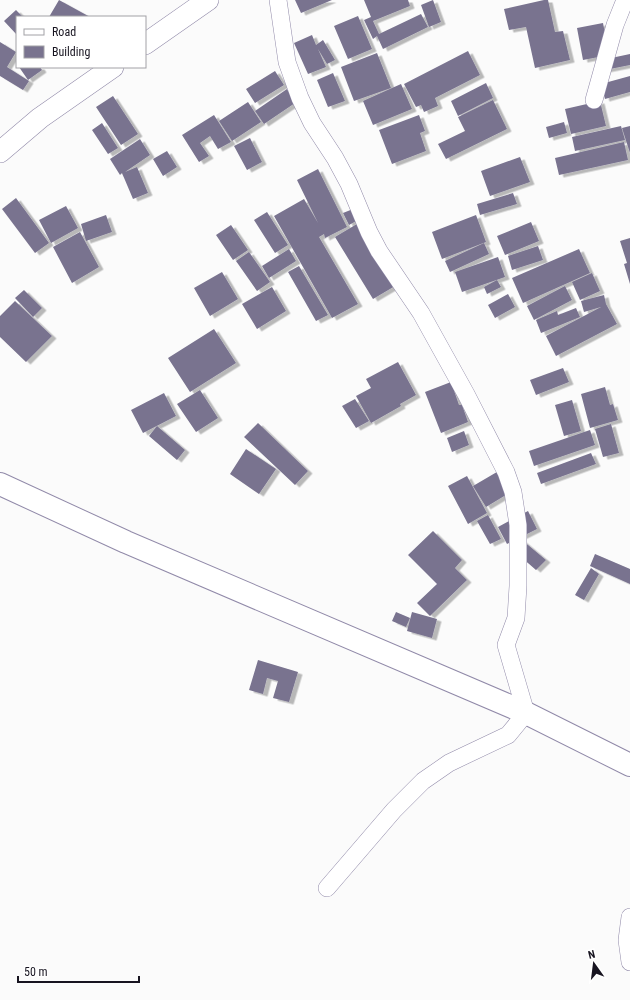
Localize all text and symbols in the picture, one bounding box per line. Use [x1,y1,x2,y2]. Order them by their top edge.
legend [16,16,146,68]
text: Road [52,25,76,39]
text: Building [52,45,90,59]
north arrow [574,944,614,984]
text: N [587,948,597,962]
scale bar [18,958,139,984]
text: 50 m [24,965,48,979]

